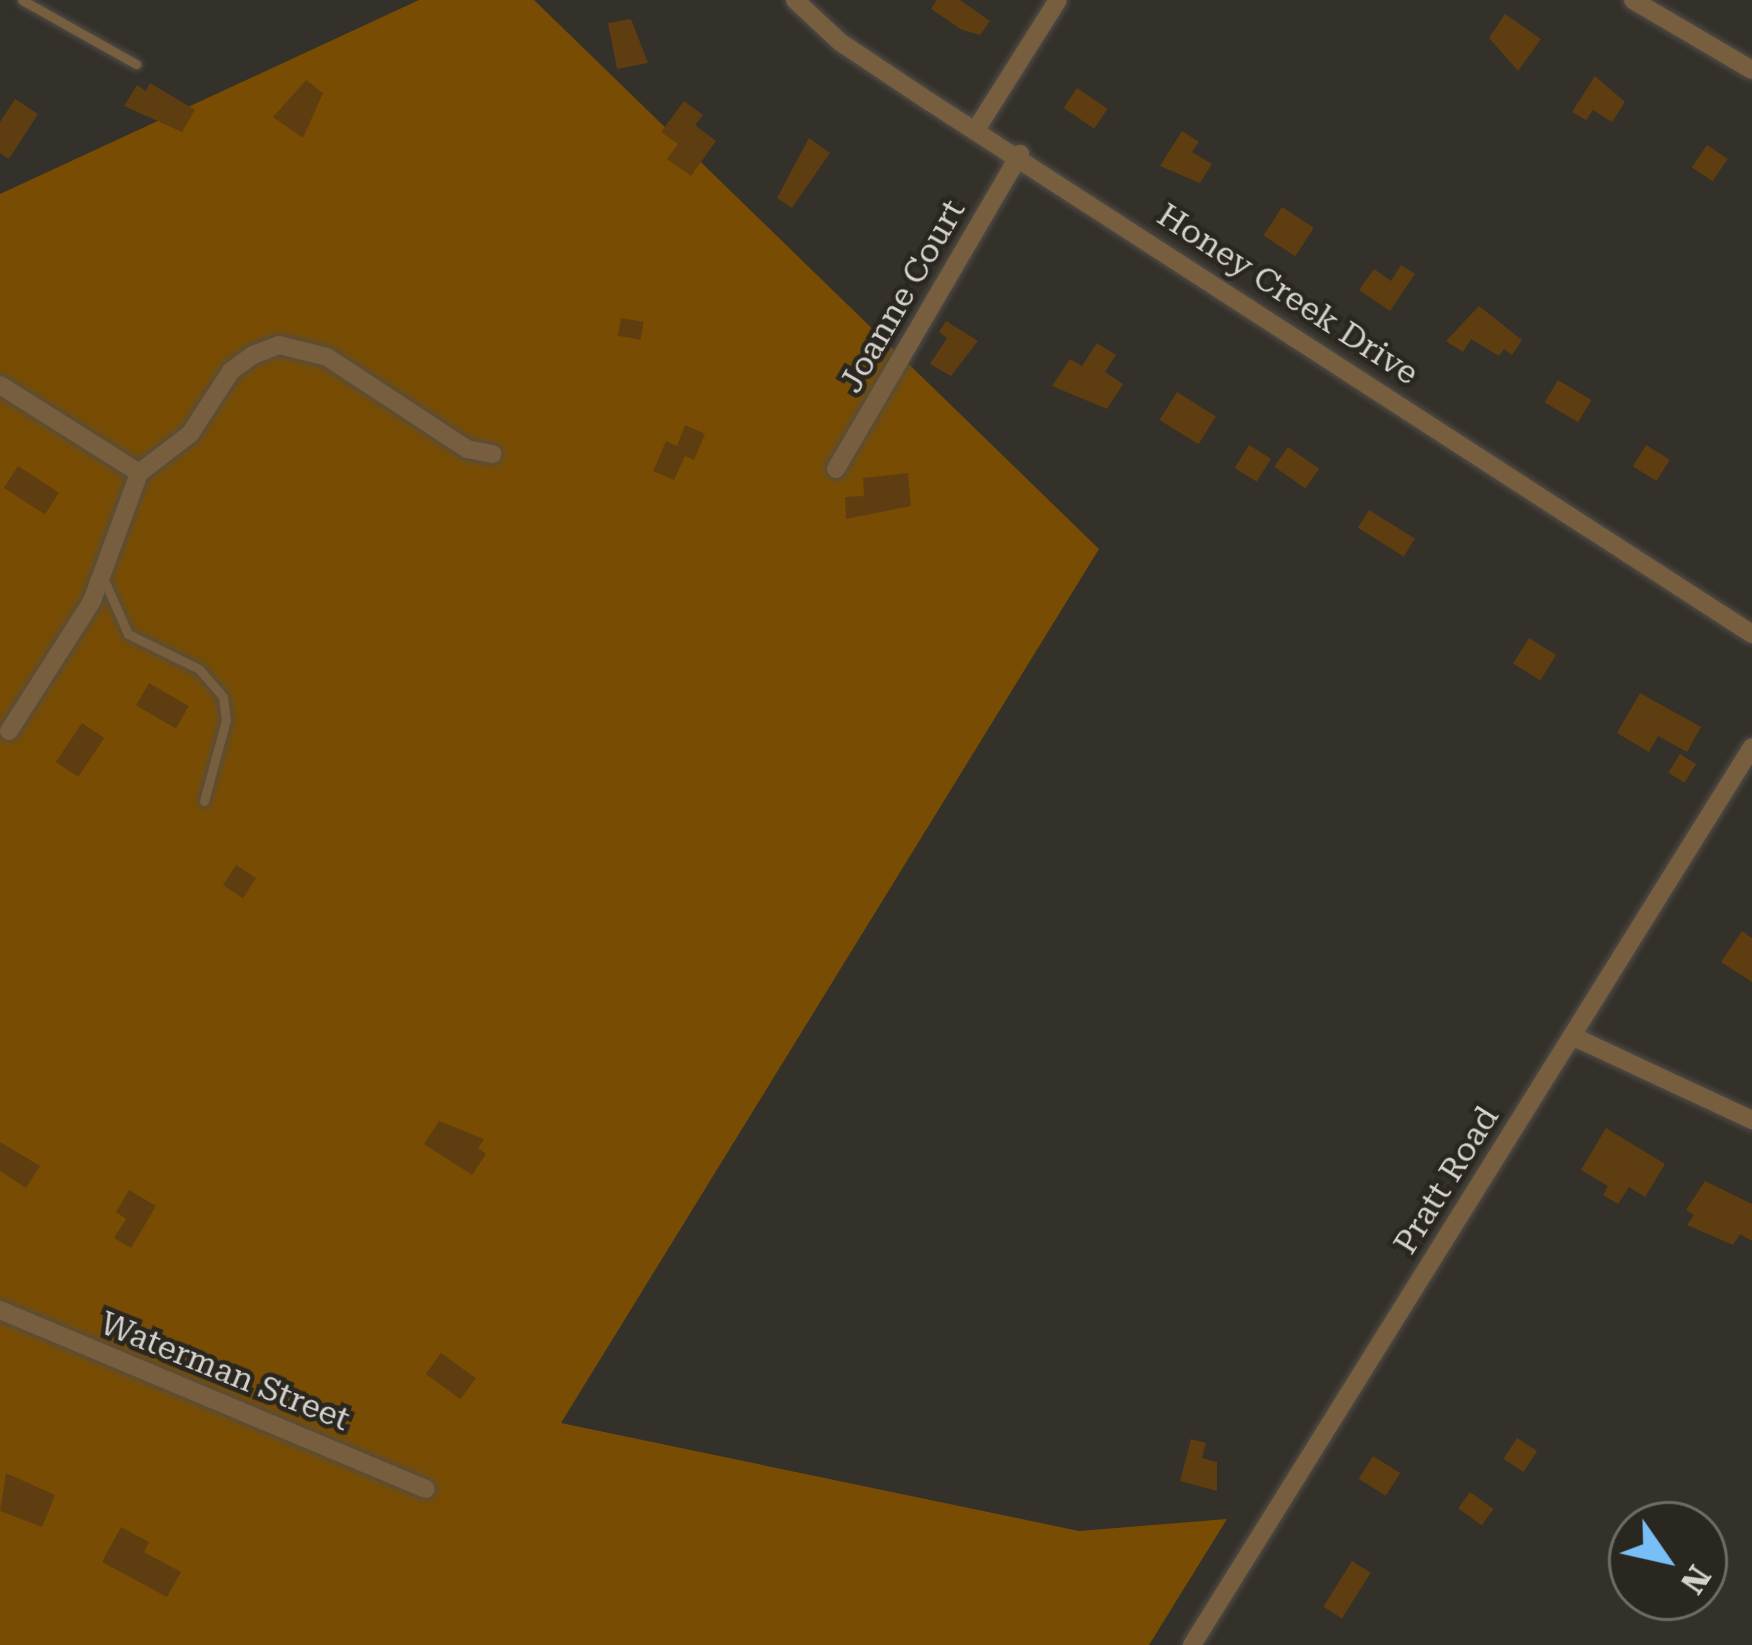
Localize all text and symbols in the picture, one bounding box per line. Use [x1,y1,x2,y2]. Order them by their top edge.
street label: Joanne Court [831,193,973,399]
street label: Honey Creek Drive [1150,195,1426,393]
street label: Pratt Road [1385,1099,1507,1261]
street label: Waterman Street [94,1303,356,1439]
north arrow [1608,1501,1728,1621]
text: N [1673,1558,1719,1601]

